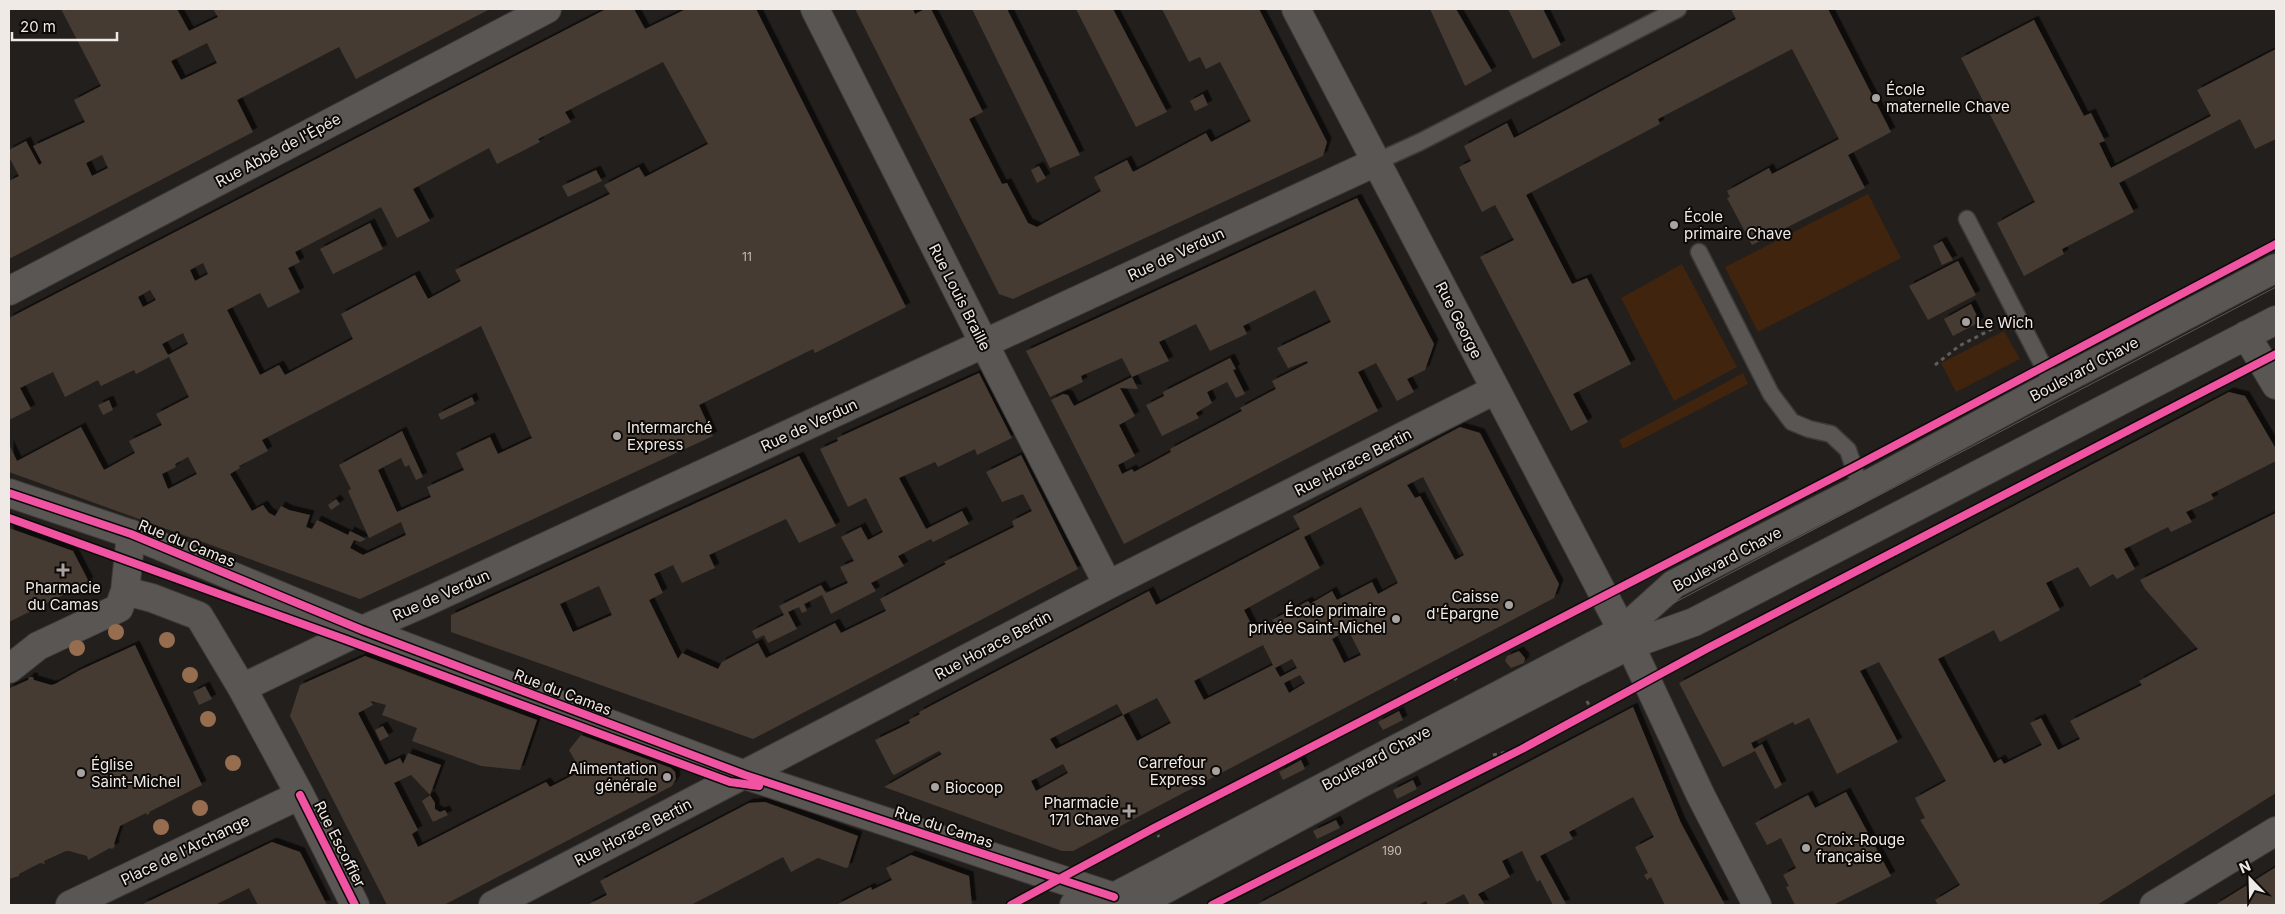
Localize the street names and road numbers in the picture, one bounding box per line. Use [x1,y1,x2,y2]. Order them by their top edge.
street label: Rue Abbé de l'Épée [212,109,344,191]
street label: Rue de Verdun [1125,223,1227,285]
street label: Rue Louis Braille [925,241,995,353]
street label: Rue George [1432,278,1486,362]
street label: Boulevard Chave [2026,332,2142,406]
street label: Rue de Verdun [758,394,860,456]
street label: Rue Horace Bertin [1291,424,1415,500]
street label: Rue du Camas [136,515,238,571]
street label: Boulevard Chave [1669,522,1785,596]
street label: Rue de Verdun [389,565,493,625]
street label: Rue Horace Bertin [932,606,1054,684]
street label: Rue du Camas [512,665,614,719]
street label: Boulevard Chave [1318,721,1434,795]
street label: Rue Horace Bertin [571,794,695,870]
street label: Rue Escoffier [310,798,370,891]
street label: Rue du Camas [892,802,996,852]
street label: Place de l'Archange [118,811,252,889]

